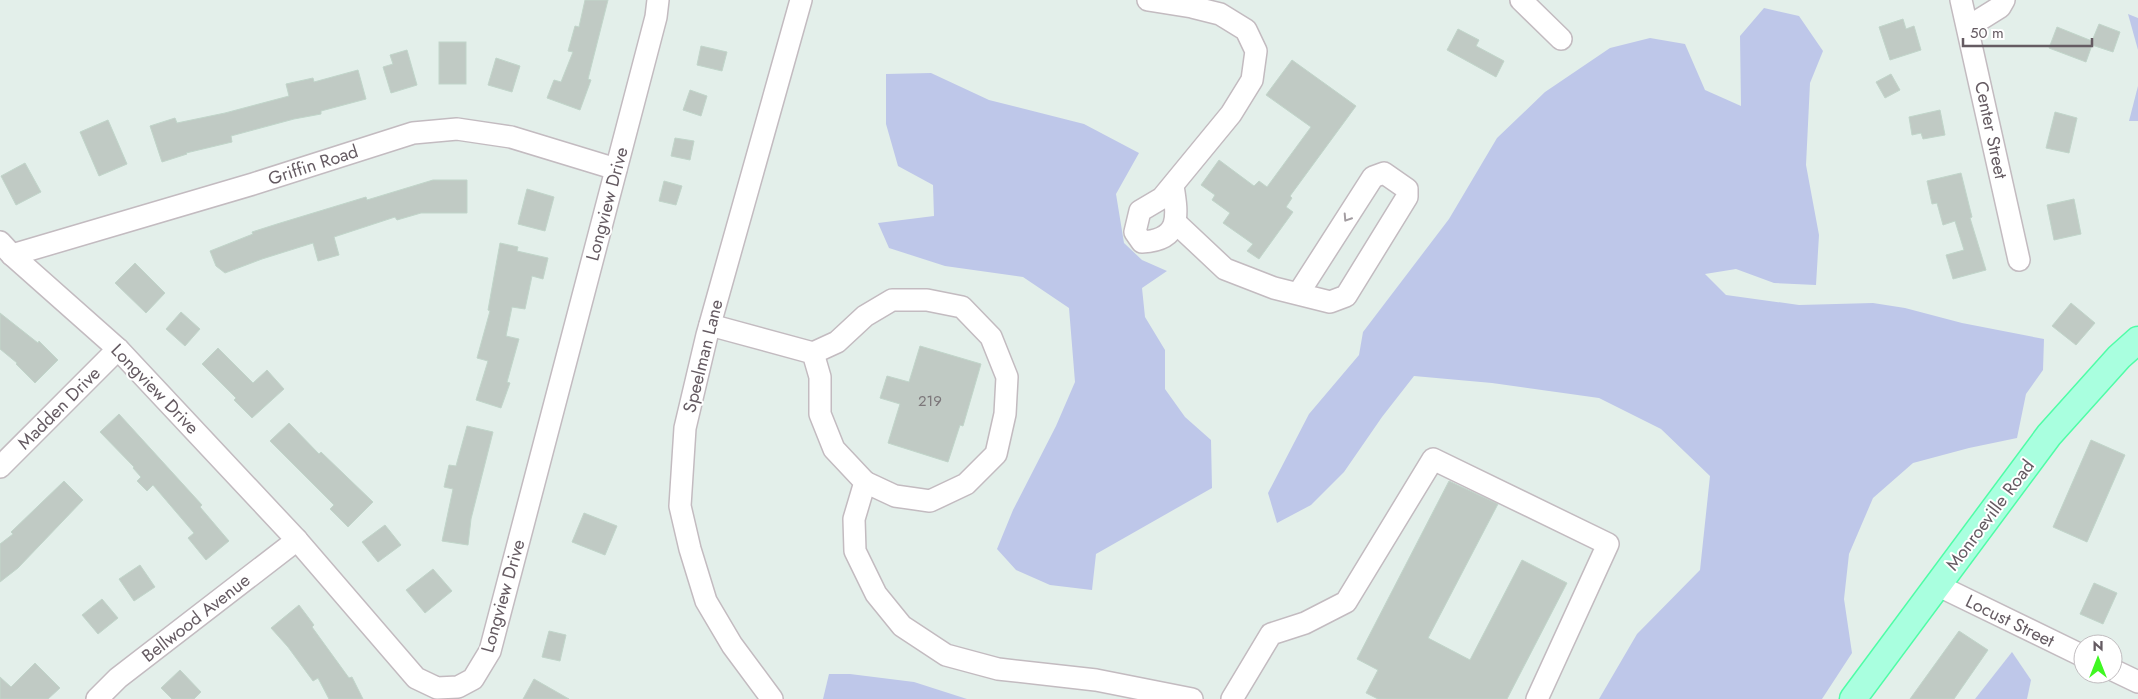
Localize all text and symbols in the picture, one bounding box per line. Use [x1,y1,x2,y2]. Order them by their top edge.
scale bar [1963,15,2092,47]
text: 50 m [1970,22,2004,44]
street label: Center Street [1968,79,2014,182]
street label: Griffin Road [265,138,361,192]
street label: Longview Drive [579,144,635,264]
one-way arrow [1344,212,1353,222]
street label: Speelman Lane [676,297,730,415]
street label: Longview Drive [105,338,205,440]
street label: Madden Drive [12,361,106,455]
house number: 219 [918,390,942,412]
street label: Monroeville Road [1940,454,2040,576]
street label: Longview Drive [474,536,532,656]
street label: Bellwood Avenue [136,567,256,669]
street label: Locust Street [1961,588,2059,654]
north arrow [2073,634,2123,684]
text: N [2092,636,2104,656]

